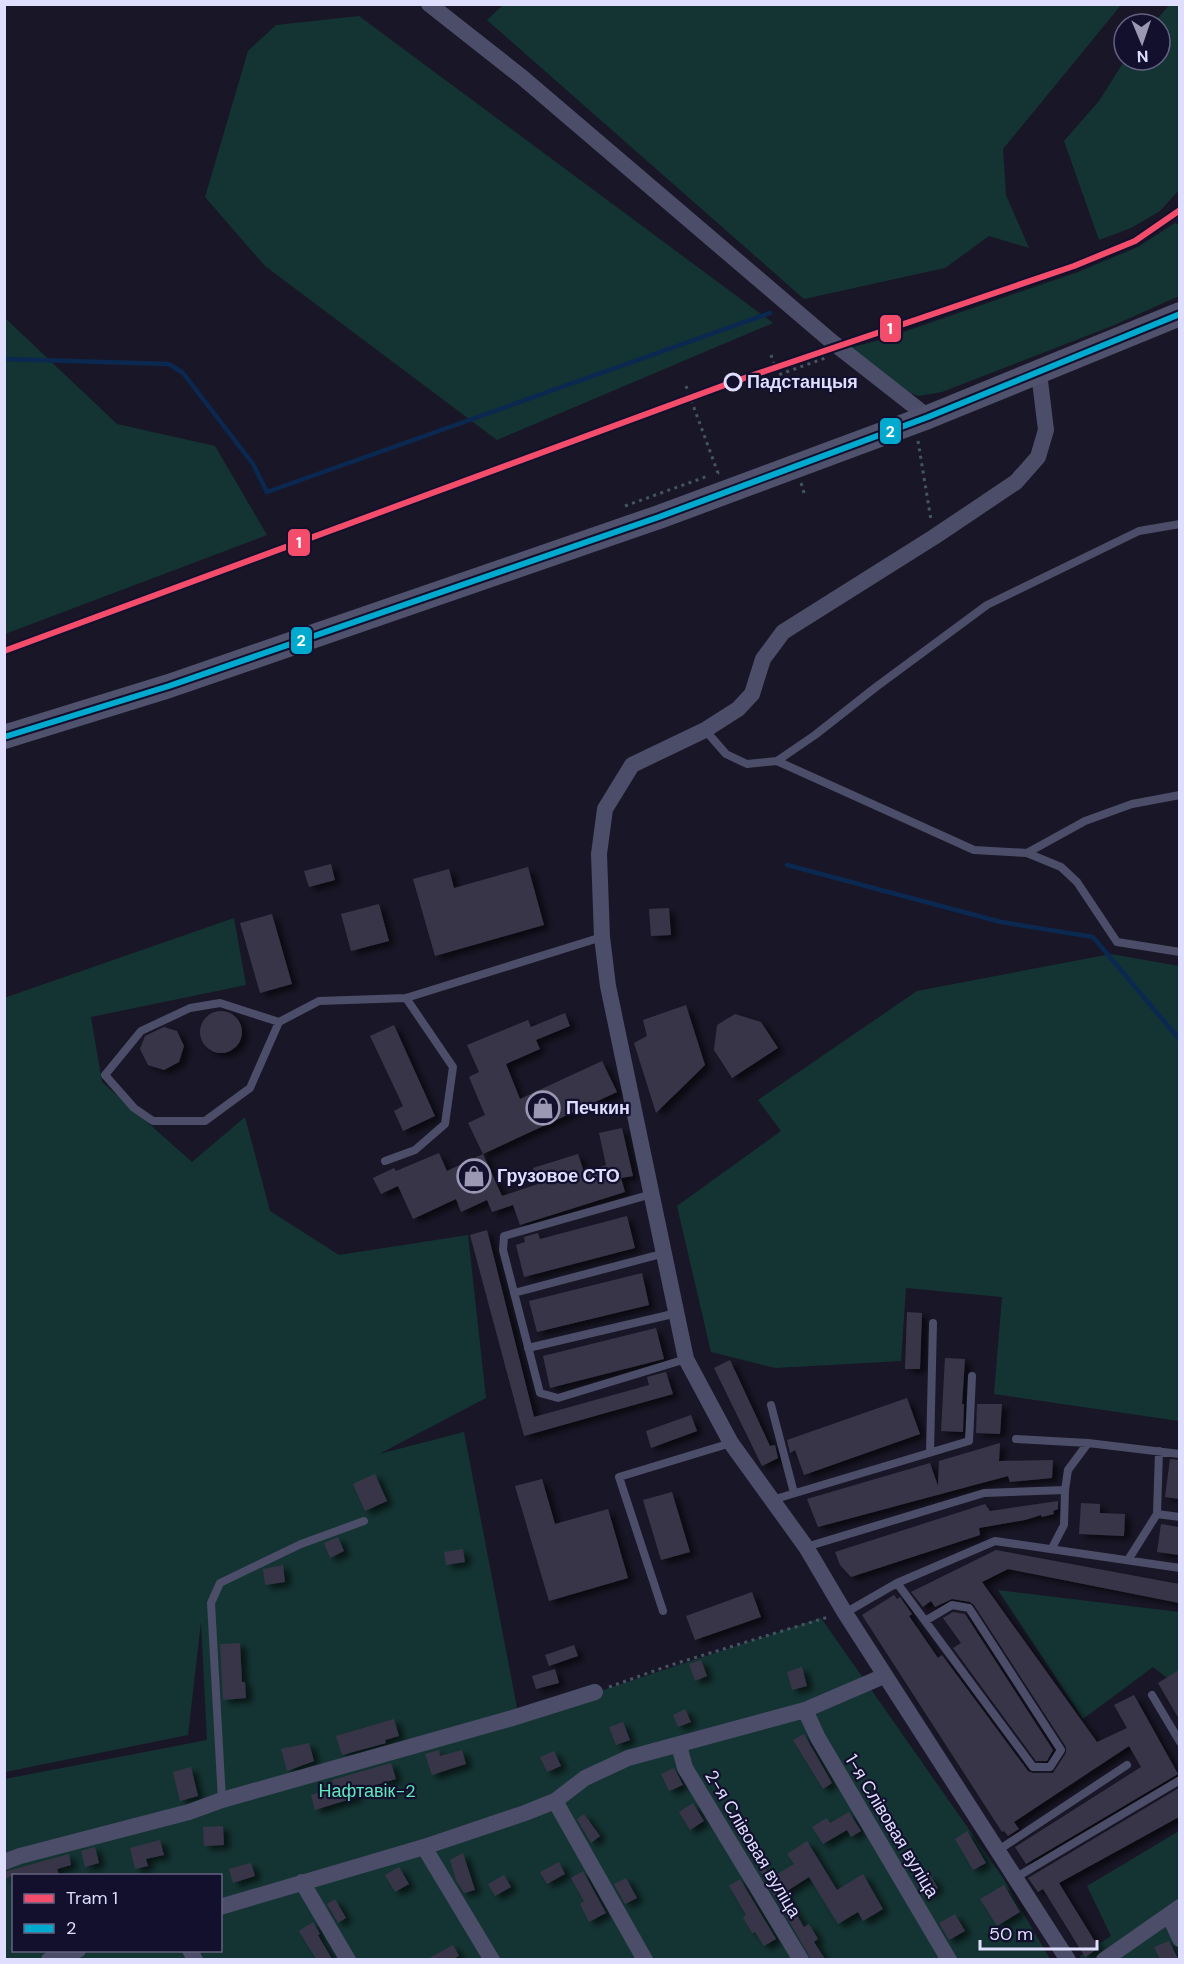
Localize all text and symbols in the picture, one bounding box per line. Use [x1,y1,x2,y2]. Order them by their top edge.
north arrow [1112,12,1172,72]
text: N [1136,46,1149,67]
line badge: 1 [879,314,902,343]
text: 1 [887,318,893,339]
place label: Падстанцыя [747,370,858,394]
marker: Падстанцыя [724,373,742,391]
line badge: 2 [879,417,902,445]
text: 2 [885,421,895,442]
line badge: 1 [287,528,311,557]
text: 1 [296,532,302,553]
line badge: 2 [290,626,313,655]
text: 2 [296,630,306,651]
shop icon: Печкин [525,1090,561,1126]
place label: Печкин [566,1096,630,1120]
shop icon: Грузовое СТО [456,1158,492,1194]
place label: Грузовое СТО [497,1164,620,1188]
street label: 1-я Слівовая вуліца [840,1750,945,1903]
street label: 2-я Слівовая вуліца [699,1766,807,1923]
park label: Нафтавік-2 [318,1779,416,1803]
legend [12,1874,222,1952]
text: Tram 1 [66,1886,118,1910]
scale bar [980,1913,1097,1951]
text: 2 [66,1916,76,1940]
text: 50 m [989,1922,1033,1946]

